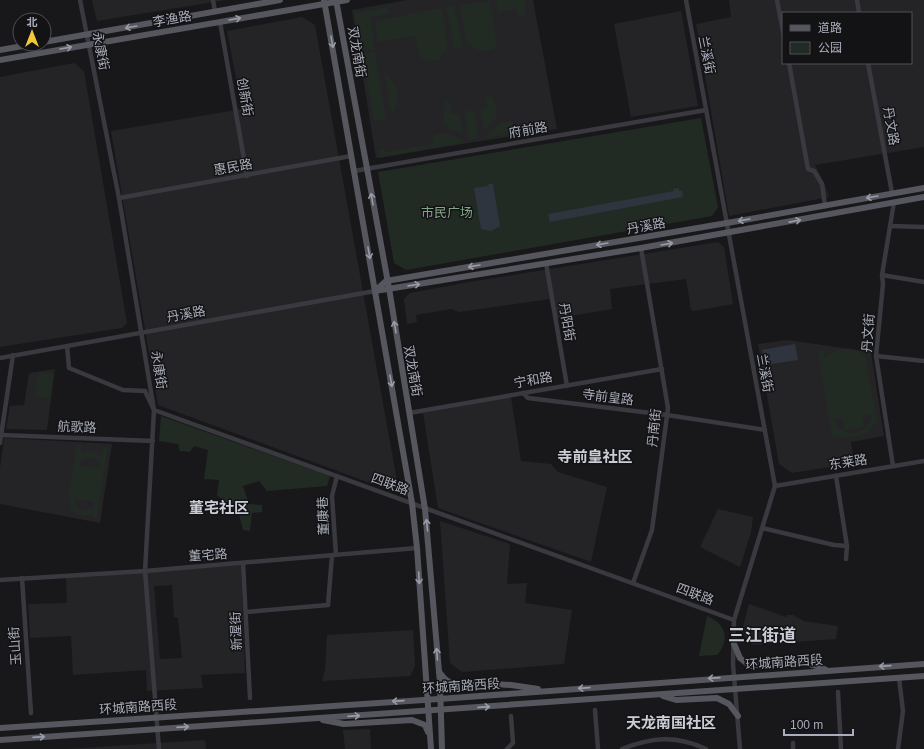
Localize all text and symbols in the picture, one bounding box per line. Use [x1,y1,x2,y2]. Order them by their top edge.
street label: 李渔路 [151,8,193,30]
north arrow [12,12,52,52]
legend [782,12,912,64]
one-way arrow [229,15,242,23]
text: 北 [27,16,38,28]
text: 道路 [818,21,842,35]
one-way arrow [125,23,138,31]
street label: 双龙南街 [345,25,369,79]
street label: 永康街 [90,30,112,72]
street label: 兰溪街 [696,34,718,76]
one-way arrow [328,35,336,48]
text: 公园 [818,41,842,55]
one-way arrow [59,44,72,52]
street label: 创新街 [234,76,256,118]
street label: 丹文路 [880,105,902,147]
street label: 府前路 [507,119,549,141]
street label: 惠民路 [212,156,254,178]
one-way arrow [368,193,376,206]
one-way arrow [866,193,879,201]
park label: 市民广场 [421,205,473,220]
street label: 丹溪路 [625,215,667,237]
one-way arrow [738,216,751,224]
one-way arrow [788,216,801,224]
one-way arrow [596,240,609,248]
one-way arrow [660,240,673,248]
one-way arrow [365,246,373,259]
one-way arrow [468,262,481,270]
one-way arrow [407,281,420,289]
street label: 丹阳街 [556,301,578,343]
street label: 丹溪路 [165,303,207,325]
street label: 丹文街 [859,313,877,353]
one-way arrow [390,321,398,334]
street label: 双龙南街 [401,344,425,398]
street label: 永康街 [149,350,169,390]
street label: 兰溪街 [754,352,776,394]
street label: 宁和路 [512,369,554,391]
one-way arrow [387,374,395,387]
street label: 寺前皇路 [581,386,635,408]
street label: 丹南街 [645,408,663,448]
street label: 航歌路 [57,419,97,435]
district label: 寺前皇社区 [557,448,633,465]
street label: 东莱路 [828,452,868,472]
street label: 四联路 [369,470,411,498]
street label: 董康巷 [315,496,331,536]
district label: 董宅社区 [189,499,249,516]
one-way arrow [423,519,430,532]
street label: 董宅路 [188,546,228,564]
one-way arrow [415,571,422,584]
street label: 四联路 [674,580,716,608]
street label: 新渥街 [227,611,245,651]
street label: 玉山街 [6,626,24,666]
district label: 三江街道 [728,626,796,645]
one-way arrow [434,648,441,661]
street label: 环城南路西段 [745,652,823,672]
one-way arrow [879,663,892,670]
one-way arrow [707,675,720,682]
street label: 环城南路西段 [422,676,500,696]
one-way arrow [578,685,591,692]
street label: 环城南路西段 [99,697,177,717]
one-way arrow [392,697,405,704]
one-way arrow [477,704,490,711]
scale bar [784,711,853,737]
one-way arrow [347,712,360,719]
district label: 天龙南国社区 [626,714,716,731]
text: 100 m [790,718,823,732]
one-way arrow [176,724,189,731]
one-way arrow [32,734,45,741]

